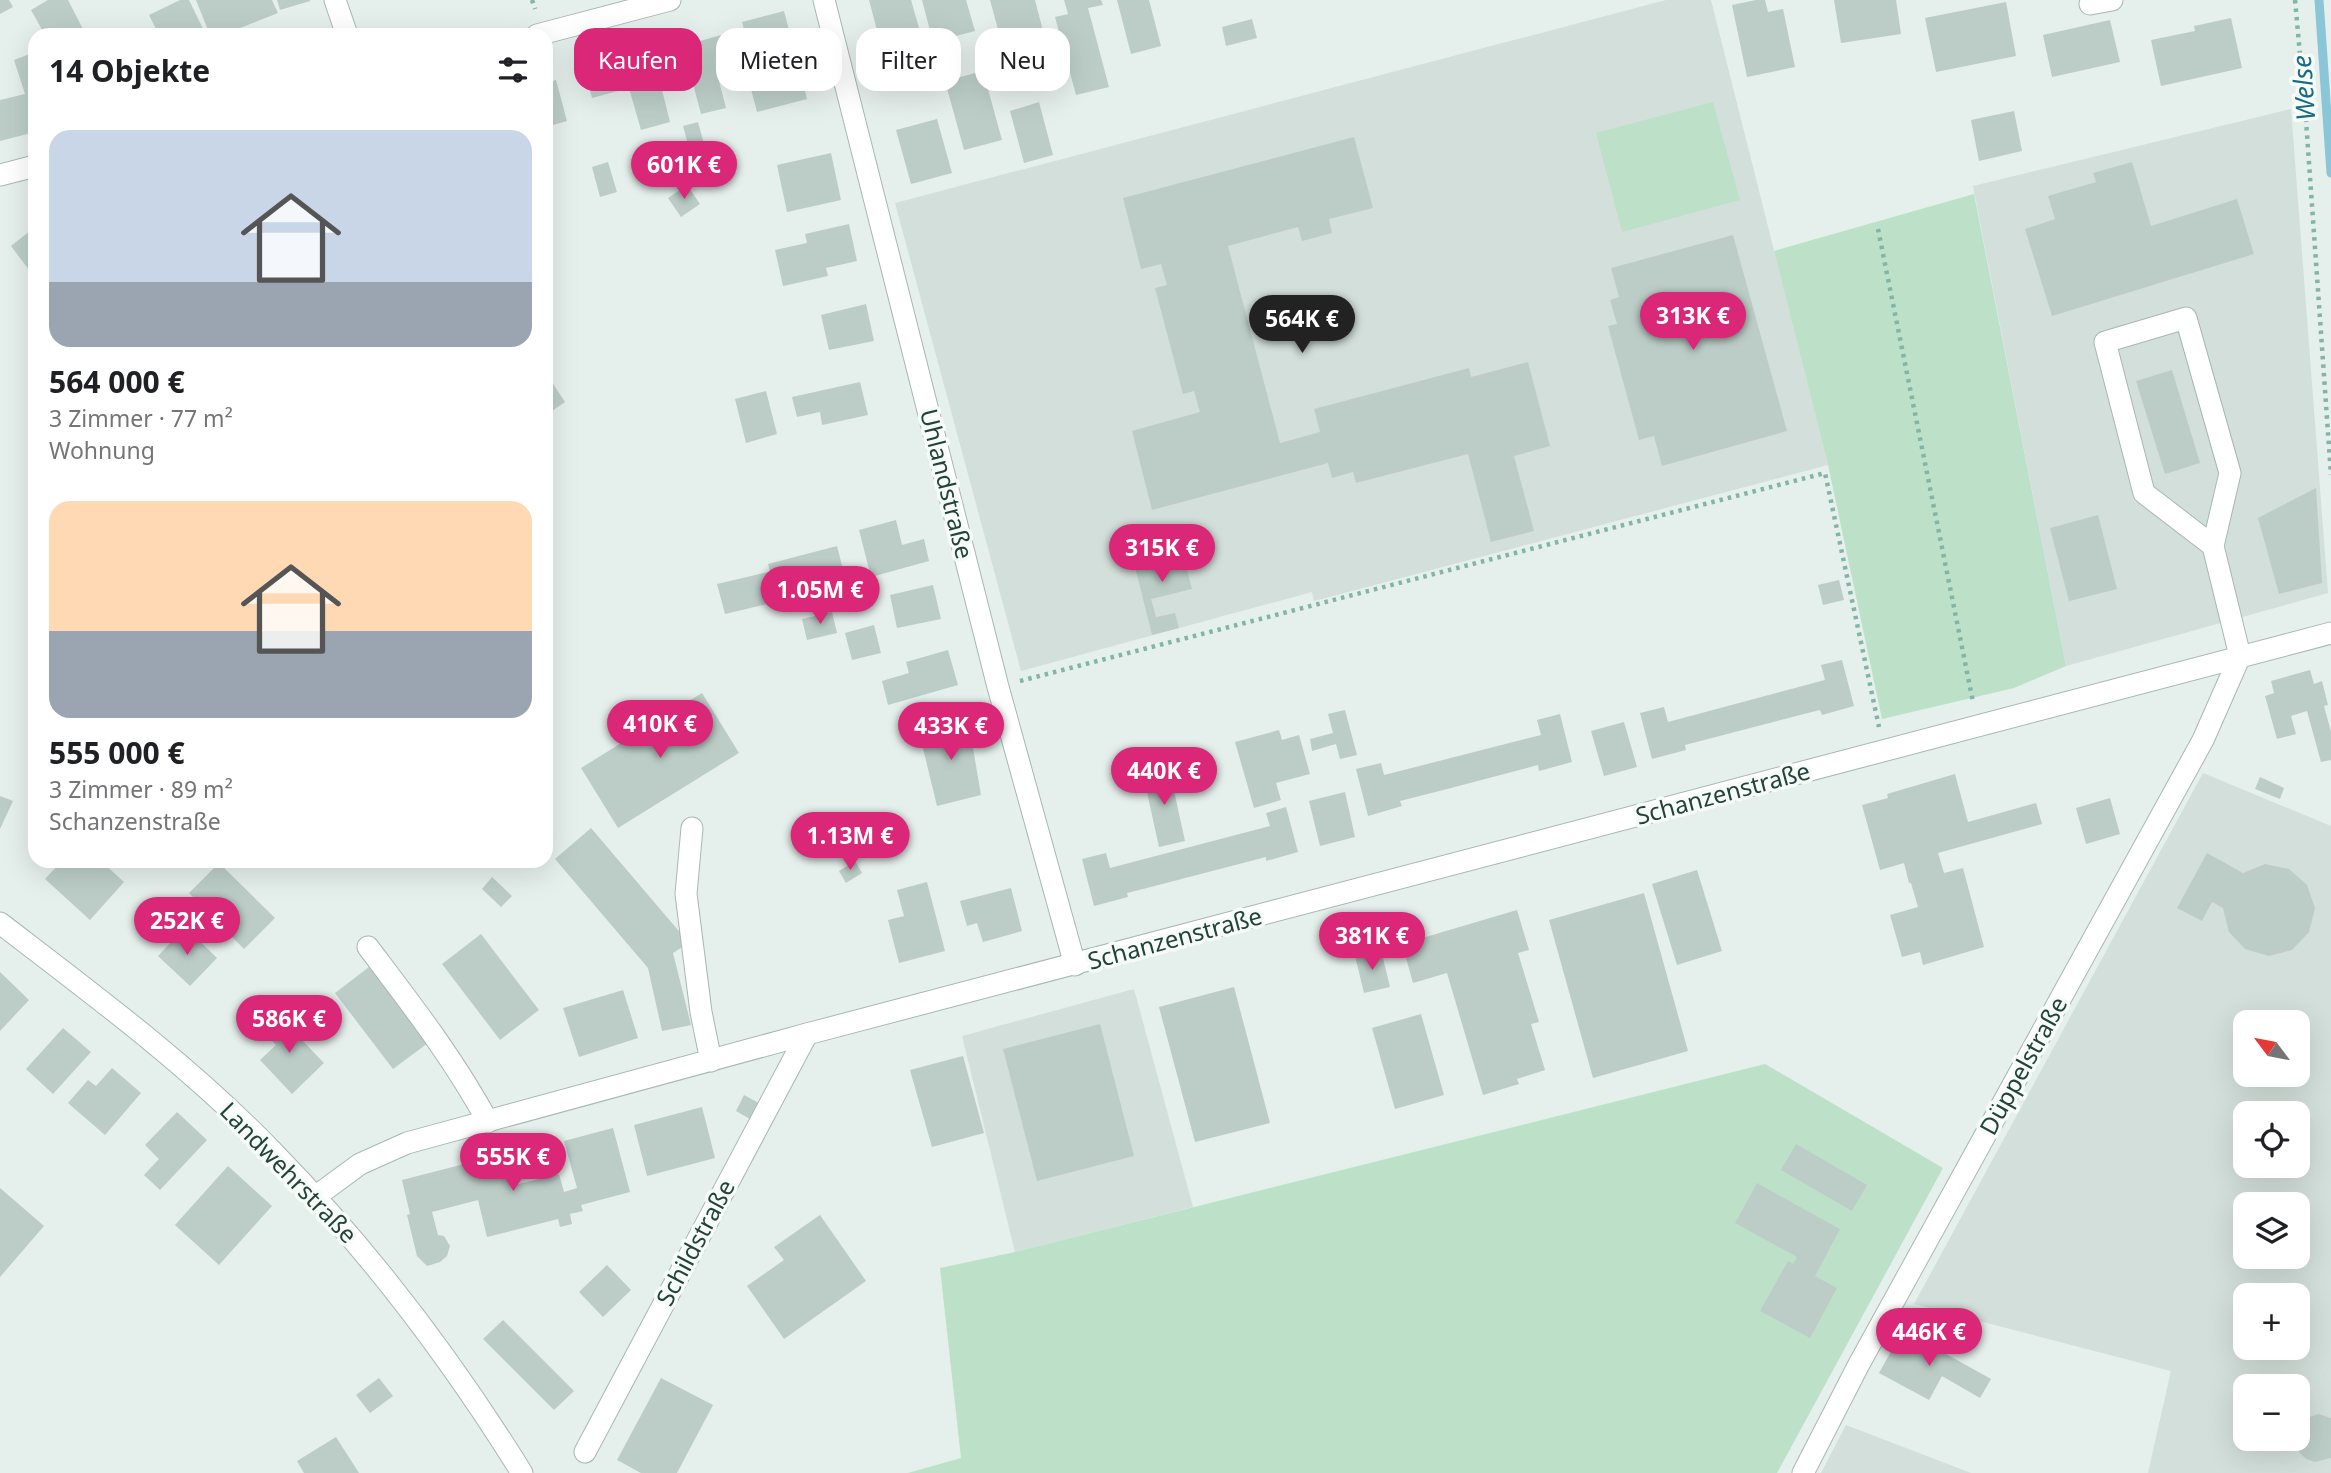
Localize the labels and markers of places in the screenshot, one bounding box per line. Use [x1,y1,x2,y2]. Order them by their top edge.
pin: 601K € [627,142,741,201]
pin: 313K € [1636,292,1750,352]
pin: 564K € [1245,296,1359,355]
pin: 315K € [1105,524,1219,584]
pin: 1.05M € [755,566,885,626]
pin: 410K € [603,700,717,760]
pin: 433K € [894,702,1008,762]
pin: 440K € [1107,748,1221,807]
pin: 1.13M € [785,812,915,872]
pin: 252K € [130,898,244,957]
pin: 381K € [1315,912,1429,972]
pin: 586K € [232,996,346,1055]
pin: 555K € [456,1134,570,1193]
pin: 446K € [1872,1308,1986,1368]

